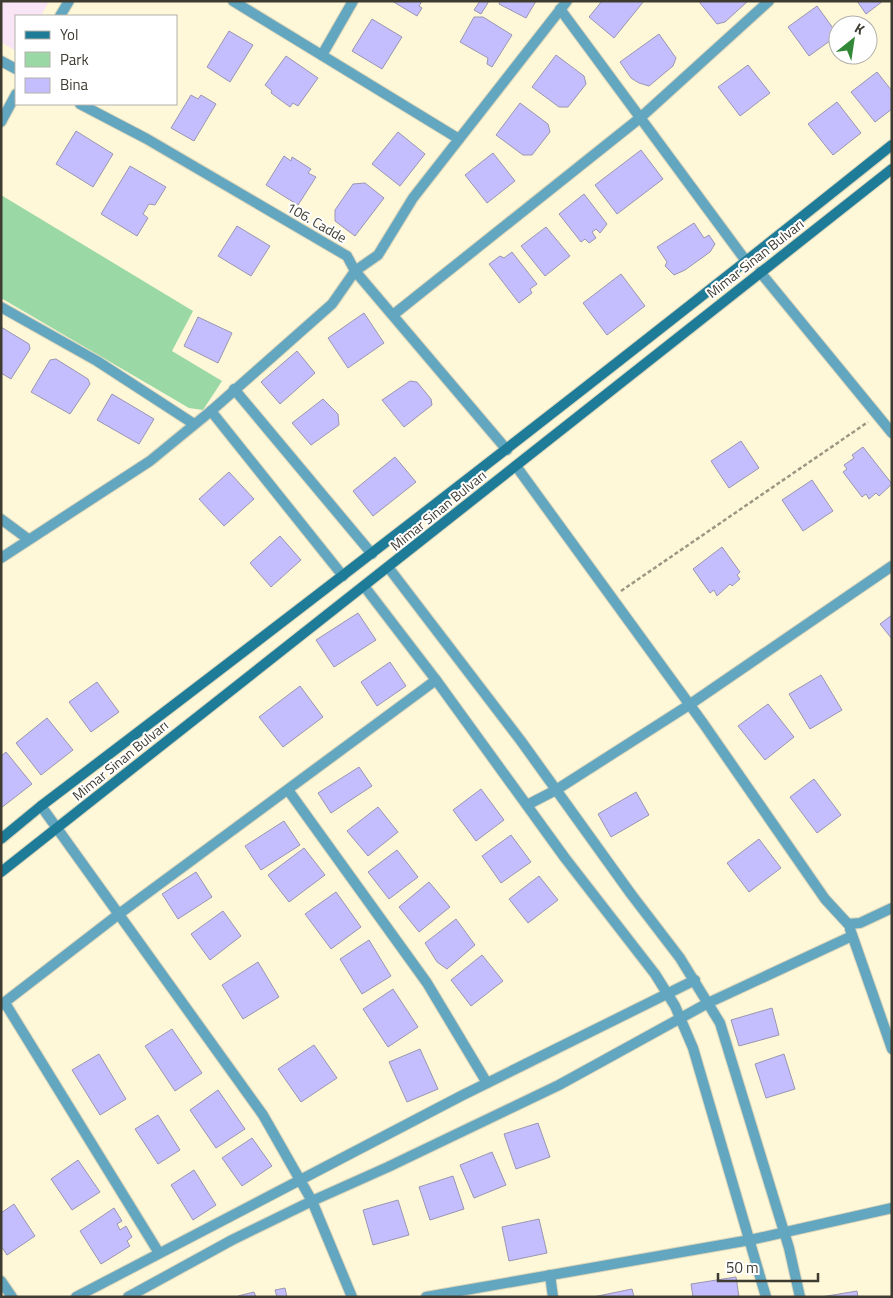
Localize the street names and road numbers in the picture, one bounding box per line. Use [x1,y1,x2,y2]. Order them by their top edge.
street label: 106. Cadde [283,196,351,248]
street label: Mimar Sinan Bulvarı [702,213,808,303]
street label: Mimar Sinan Bulvarı [386,465,490,555]
street label: Mimar Sinan Bulvarı [68,715,172,805]

